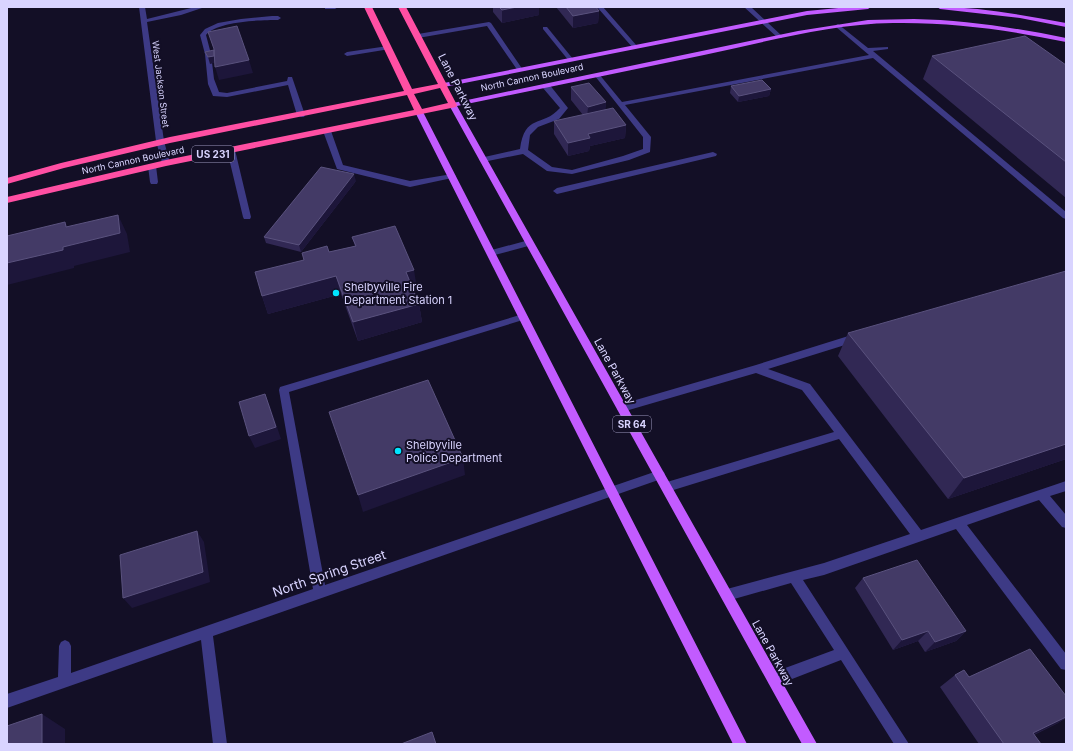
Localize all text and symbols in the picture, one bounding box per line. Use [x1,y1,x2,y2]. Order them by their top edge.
street label: West Jackson Street [150,40,172,128]
street label: Lane Parkway [435,51,481,123]
street label: North Cannon Boulevard [480,61,584,93]
street label: North Cannon Boulevard [81,144,185,176]
road number: US 231 [192,146,234,162]
place label: Shelbyville Fire Department Station 1 [344,280,452,307]
marker: Shelbyville Fire Department Station 1 [331,288,341,298]
street label: Lane Parkway [591,336,639,406]
road number: SR 64 [613,416,651,432]
place label: Shelbyville Police Department [406,438,503,465]
marker: Shelbyville Police Department [393,446,403,456]
street label: North Spring Street [270,546,388,600]
street label: Lane Parkway [749,618,797,688]

